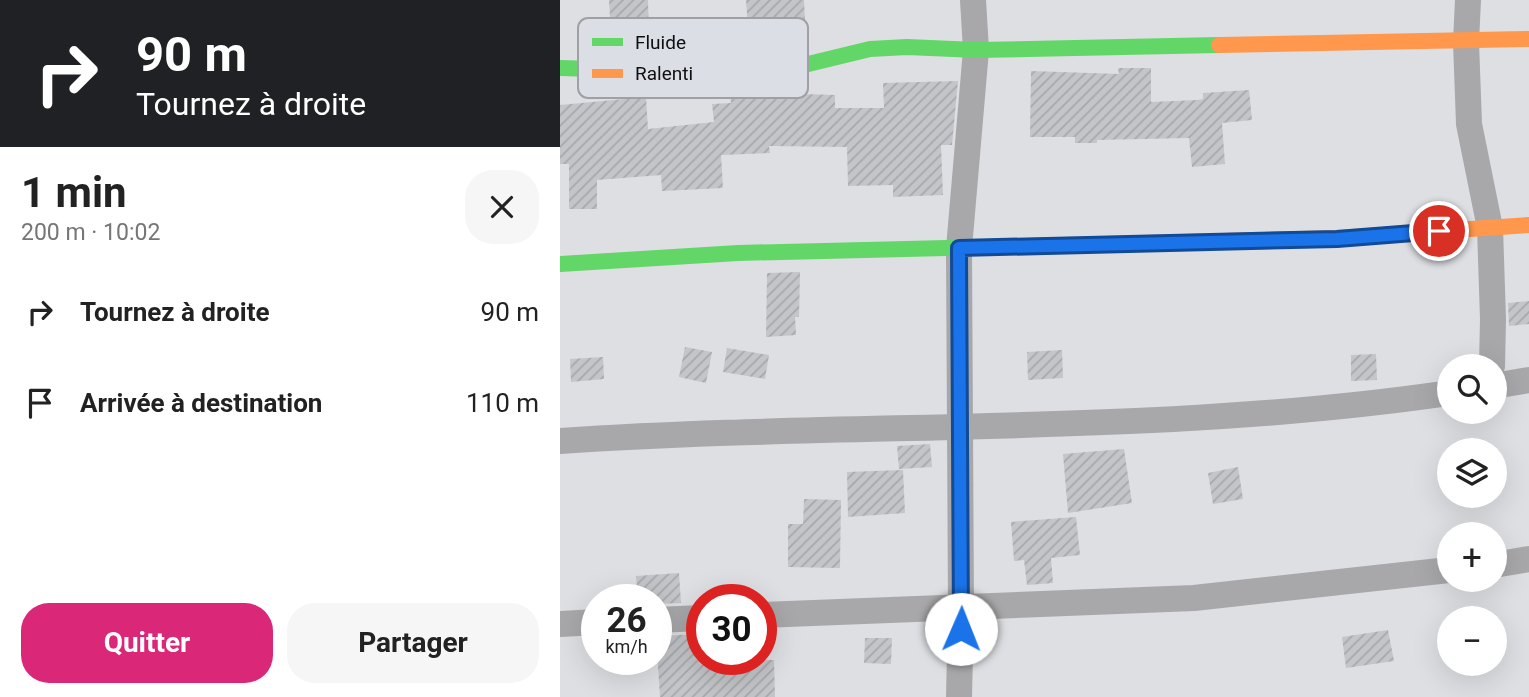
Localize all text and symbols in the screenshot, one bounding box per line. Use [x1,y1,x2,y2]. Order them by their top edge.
legend [578,18,808,98]
text: 90 m [136,26,247,83]
icon: right [21,28,112,119]
text: Fluide [635,31,686,54]
text: Ralenti [635,62,693,85]
text: Tournez à droite [136,85,366,123]
text: 1 min [21,168,127,217]
button: close [465,170,539,244]
pin [1409,201,1469,261]
icon: arrive [1420,212,1458,250]
text: 200 m · 10:02 [21,219,160,246]
icon: right [21,293,59,331]
text: Tournez à droite [80,297,270,327]
text: 90 m [481,297,539,327]
map controls [1437,354,1507,676]
button: search [1437,354,1507,424]
icon: arrive [21,384,59,422]
text: Arrivée à destination [80,388,322,418]
text: 110 m [466,388,539,418]
button: layers [1437,438,1507,508]
button: + [1437,522,1507,592]
speed limit sign: 30 [686,584,777,675]
position arrow [924,592,998,666]
text: 26 [606,600,647,641]
button: Quitter [21,603,273,683]
button: Partager [287,603,539,683]
button: − [1437,606,1507,676]
text: km/h [605,636,648,657]

